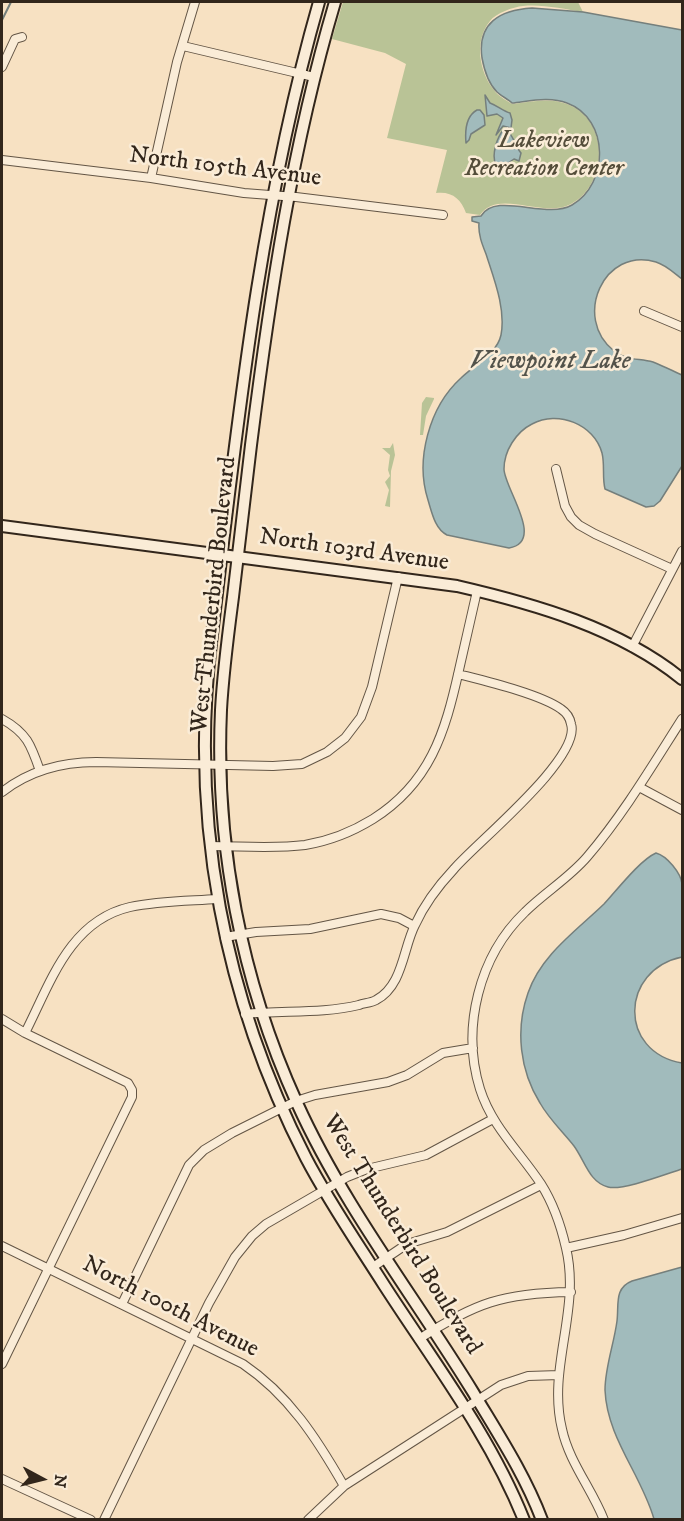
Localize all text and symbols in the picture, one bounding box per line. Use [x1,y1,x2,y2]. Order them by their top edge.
park label: Lakeview Recreation Center [465,128,623,184]
street label: North 105th Avenue [127,142,323,194]
water label: Viewpoint Lake [470,347,630,379]
street label: West Thunderbird Boulevard [186,455,244,735]
street label: North 103rd Avenue [257,523,451,579]
street label: West Thunderbird Boulevard [315,1110,487,1360]
street label: North 100th Avenue [77,1251,263,1365]
north arrow [12,1449,72,1509]
text: N [49,1473,71,1489]

